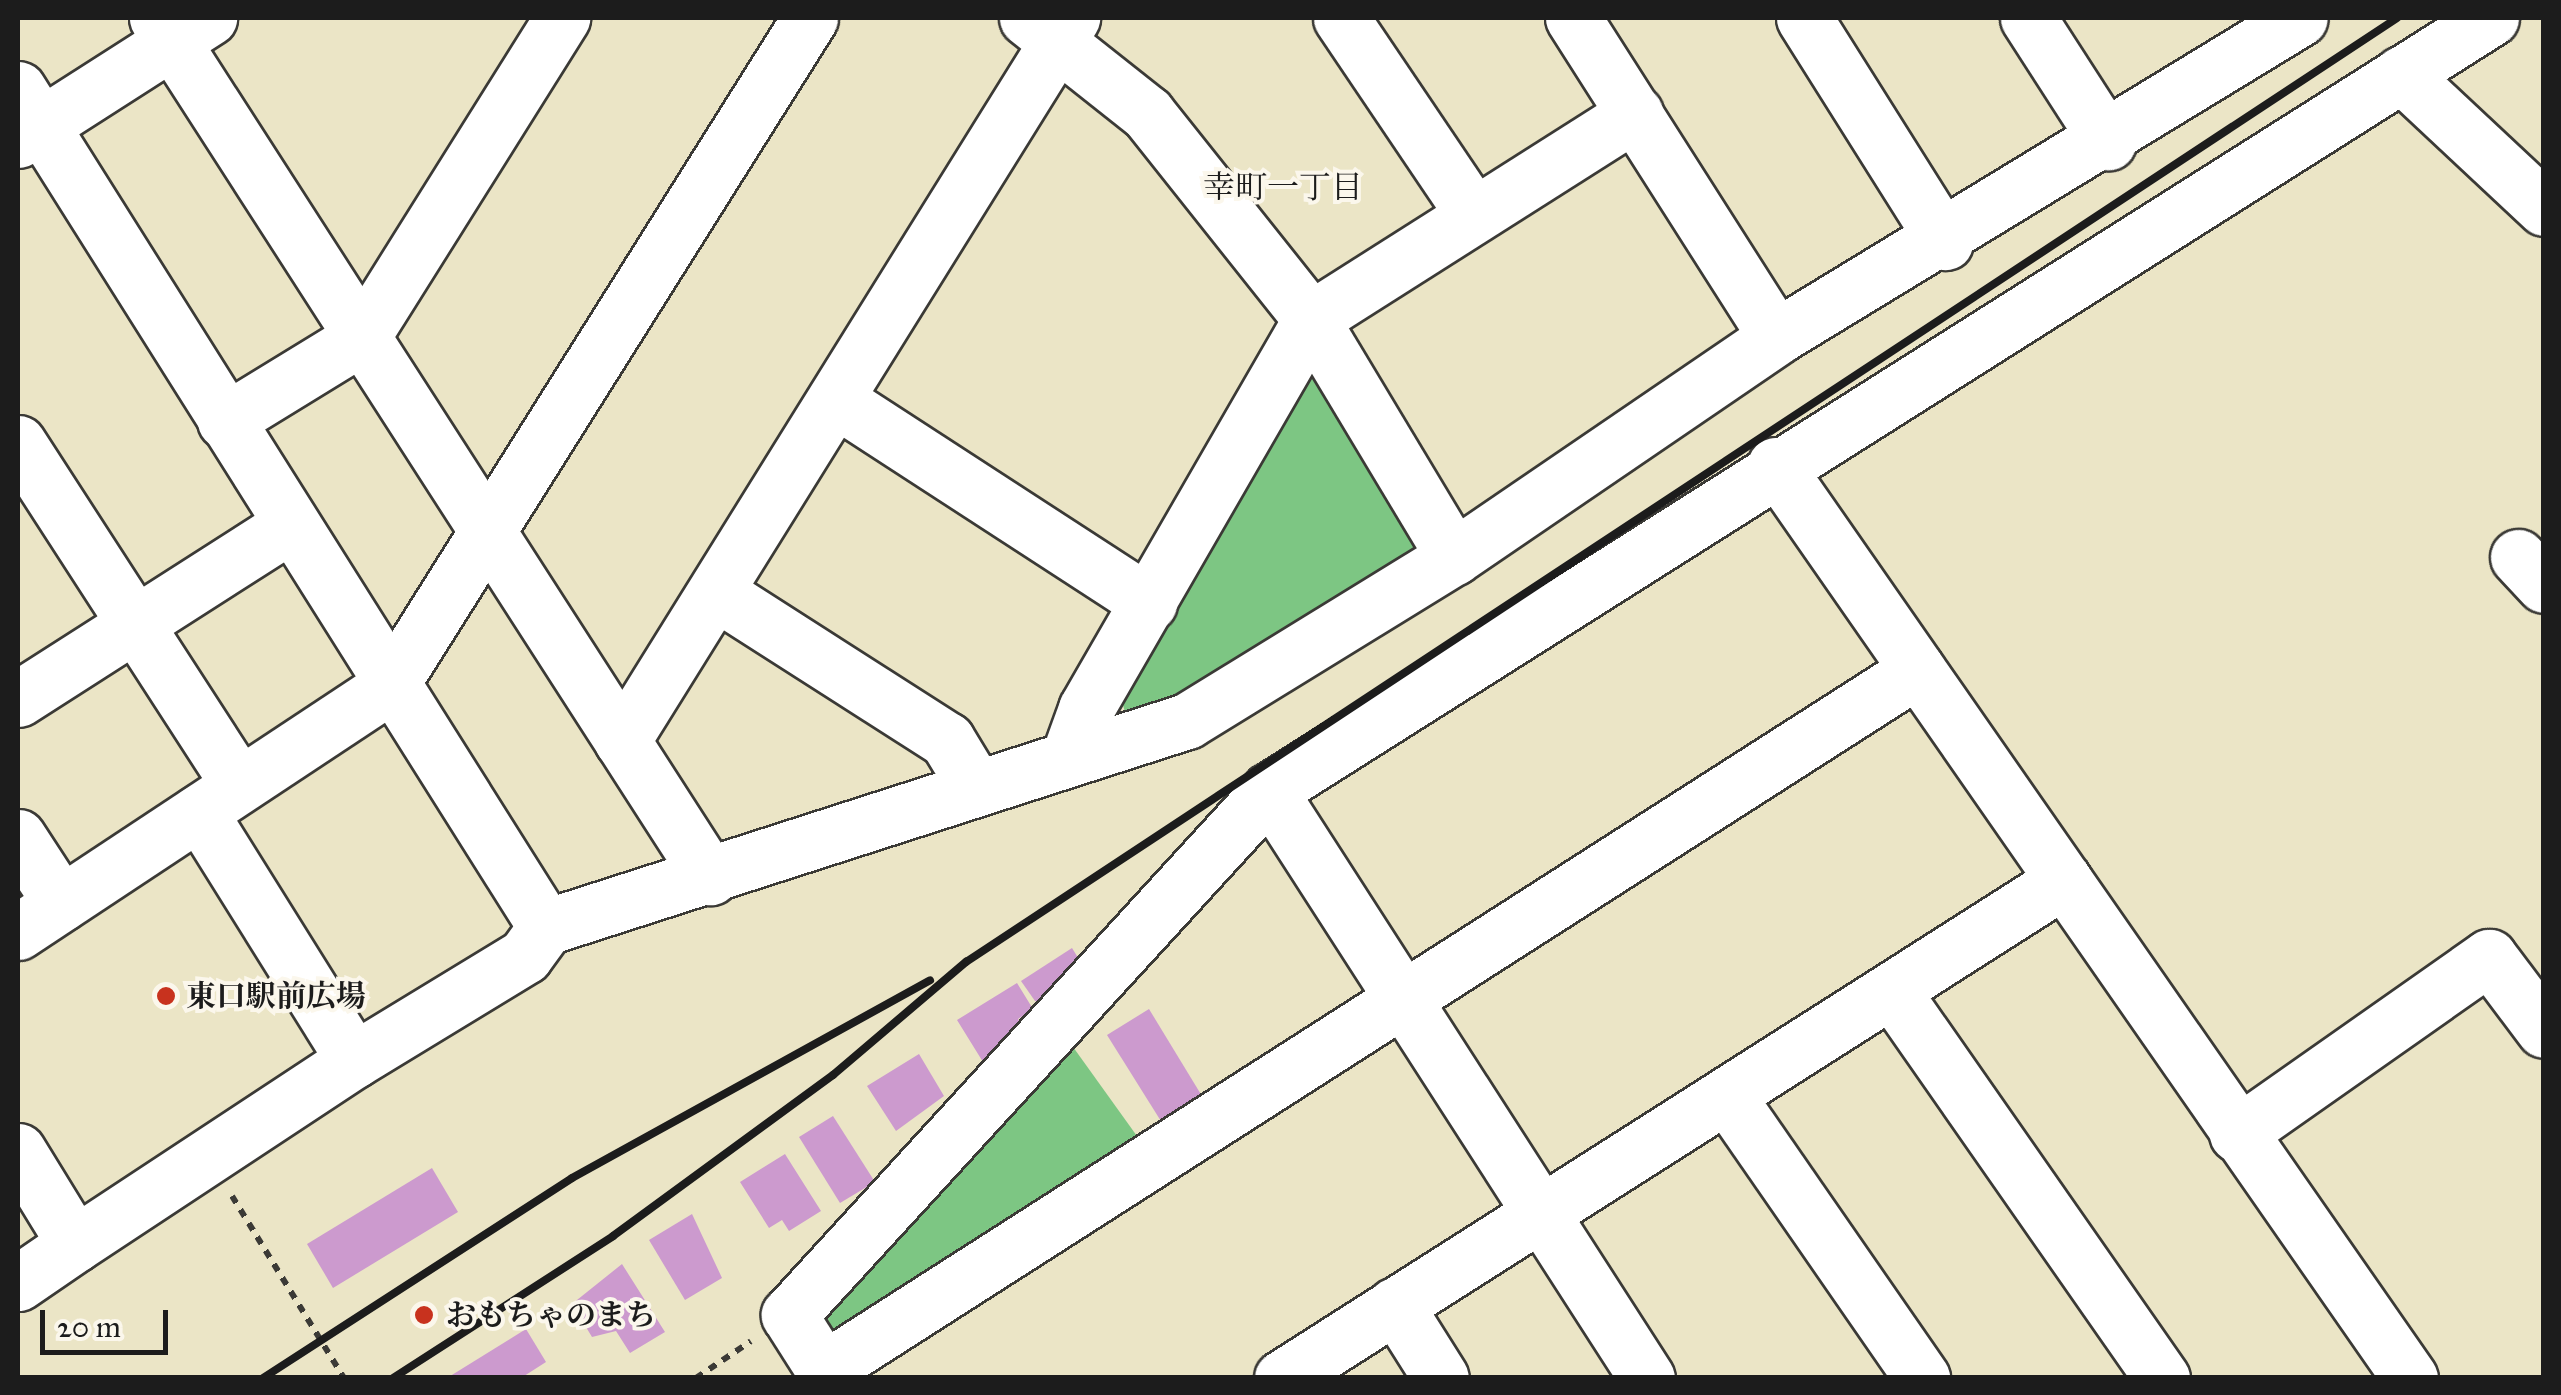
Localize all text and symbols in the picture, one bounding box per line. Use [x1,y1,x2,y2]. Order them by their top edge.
district label: 幸町一丁目 [1203,169,1363,207]
place label: 東口駅前広場 [186,978,366,1014]
marker: 東口駅前広場 [155,985,177,1007]
scale bar [45,1290,172,1352]
place label: おもちゃのまち [446,1297,656,1333]
marker: おもちゃのまち [411,1302,437,1328]
text: 20 m [57,1309,121,1345]

